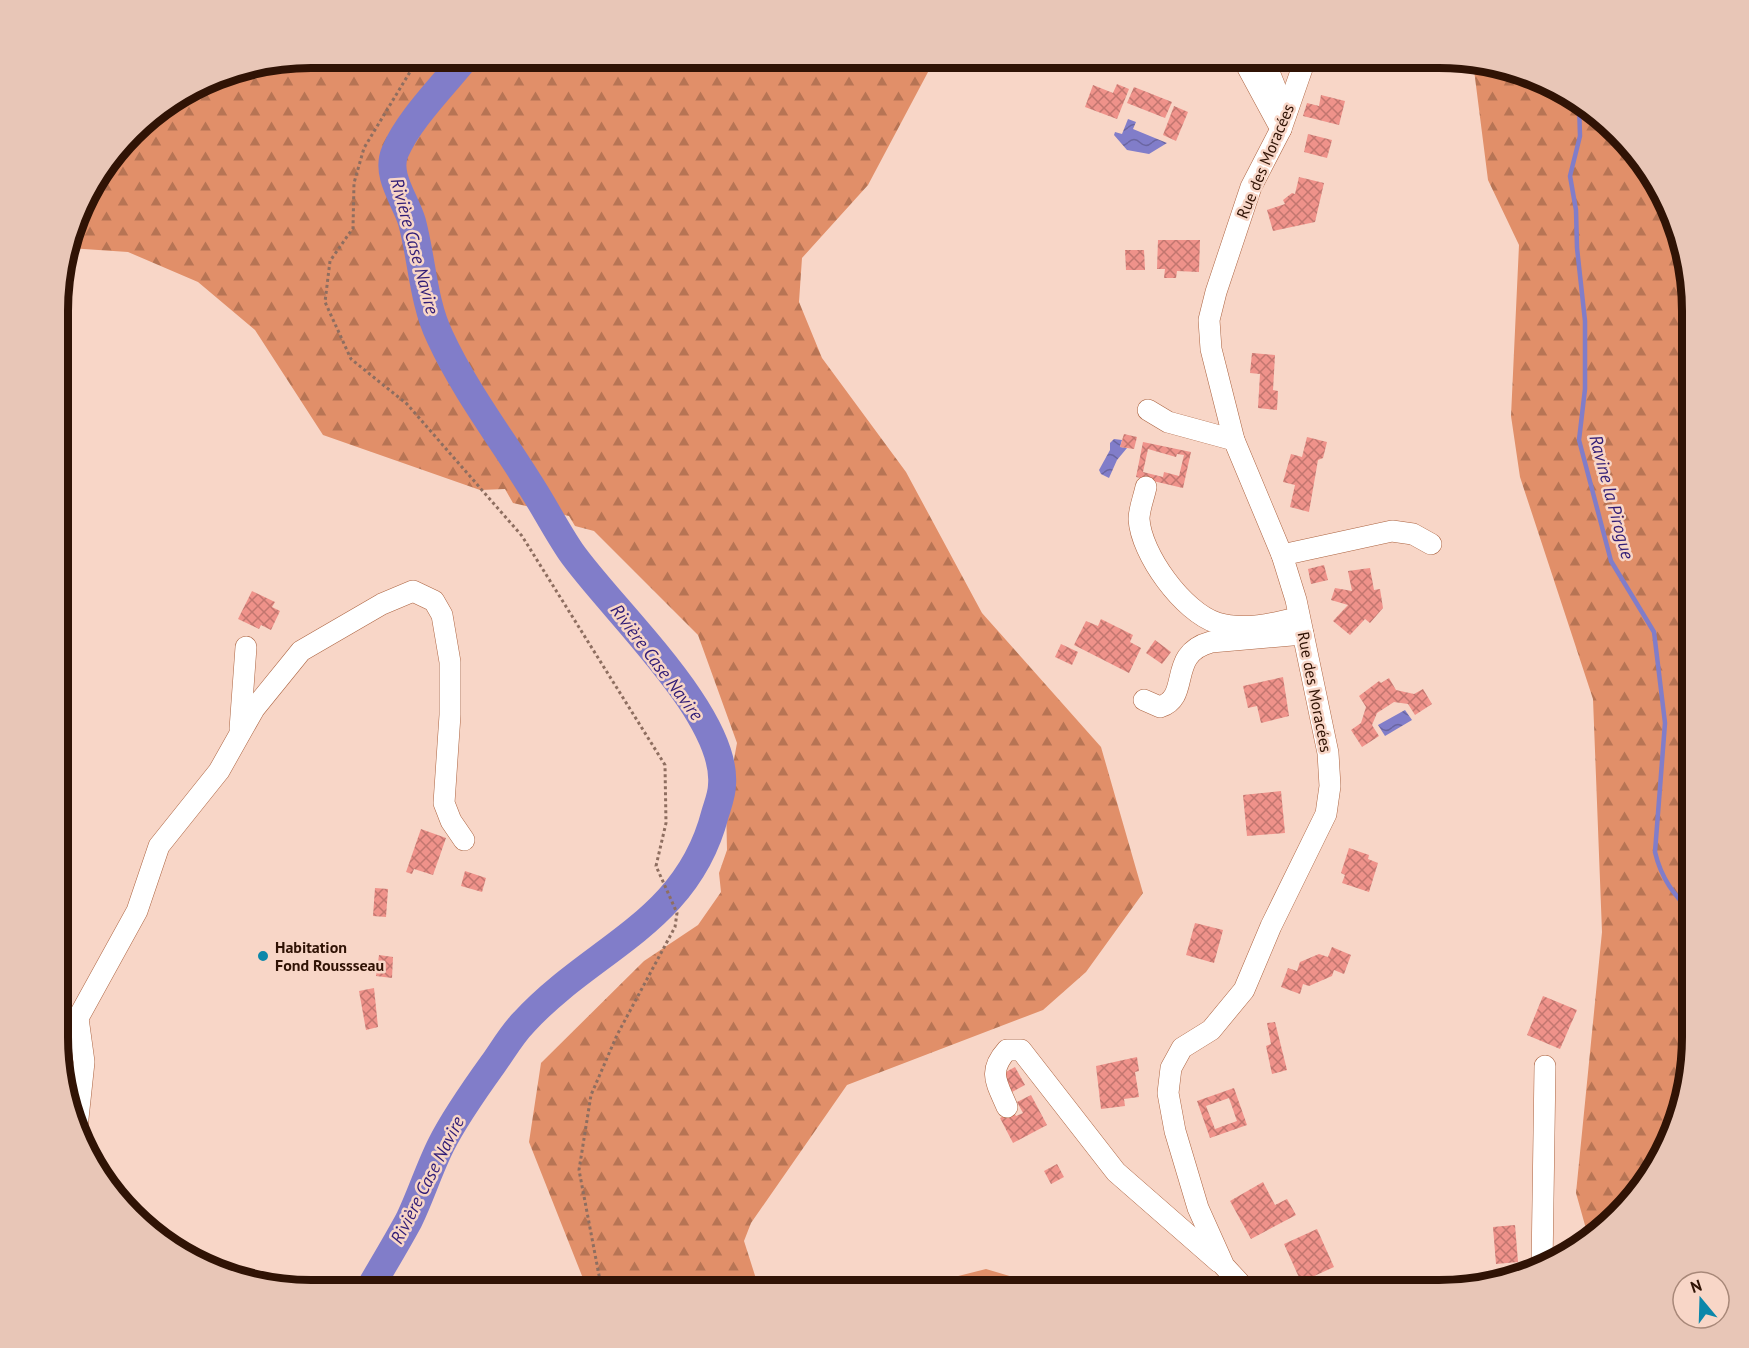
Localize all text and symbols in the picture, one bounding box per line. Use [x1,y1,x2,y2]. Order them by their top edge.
street label: Rue des Moracées [1232,101,1298,221]
water label: Rivière Case Navire [386,175,444,317]
water label: Ravine la Pirogue [1584,432,1640,562]
water label: Rivière Case Navire [606,599,709,725]
street label: Rue des Moracées [1294,630,1337,754]
place label: Habitation Fond Roussseau [275,937,384,975]
marker: Habitation Fond Roussseau [256,949,270,963]
water label: Rivière Case Navire [385,1112,469,1248]
north arrow [1671,1270,1731,1330]
text: N [1688,1275,1704,1297]

